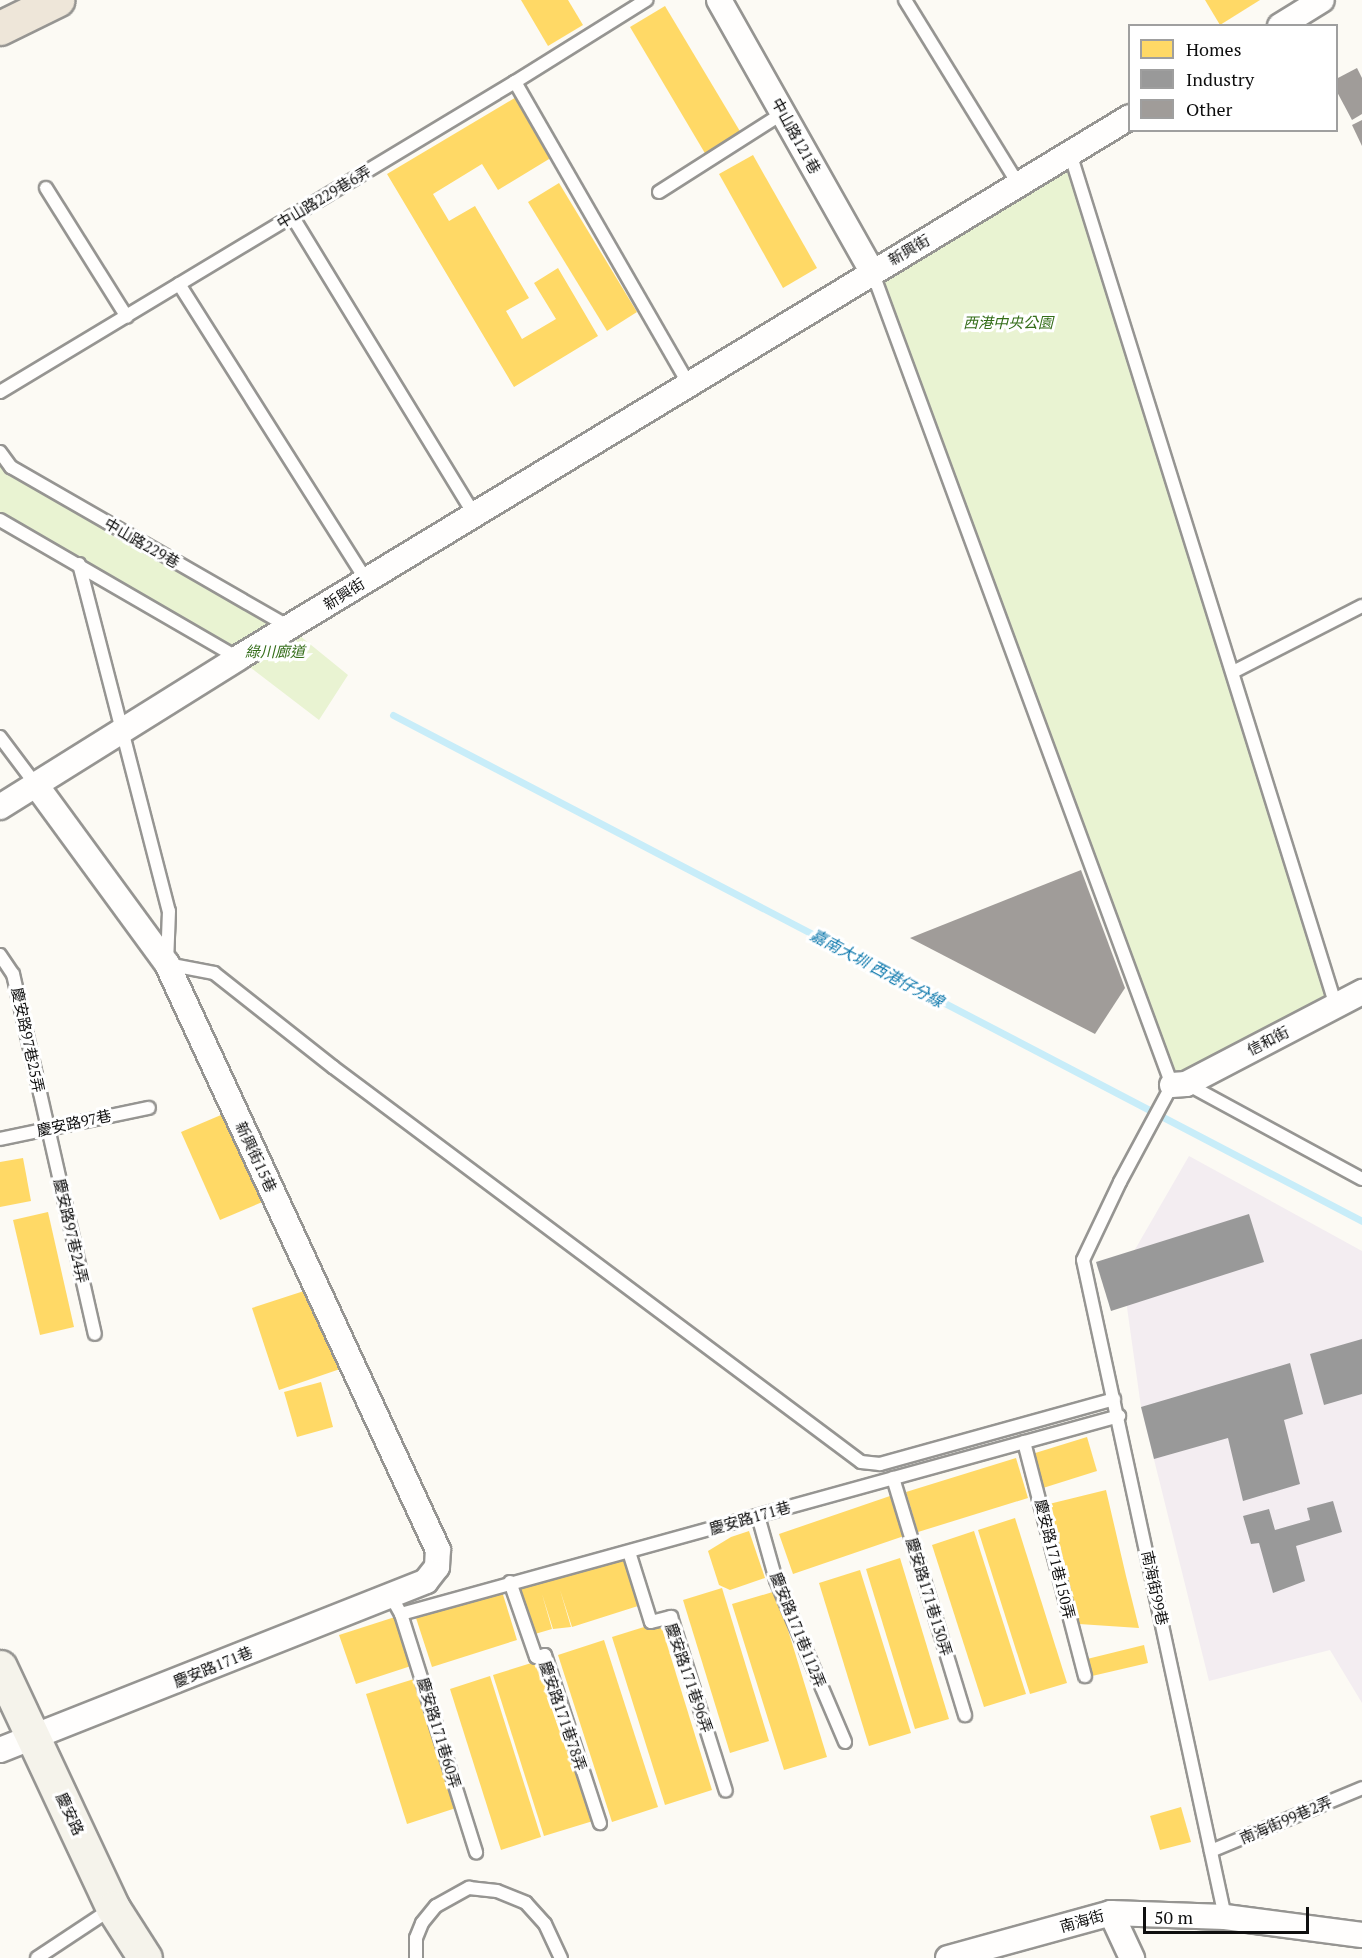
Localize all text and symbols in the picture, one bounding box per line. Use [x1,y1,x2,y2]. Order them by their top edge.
legend [1128,24,1338,132]
text: Homes [1186,37,1241,61]
text: Industry [1186,67,1254,91]
street label: 中山路121巷 [768,95,824,177]
text: Other [1186,97,1233,121]
street label: 中山路229巷6弄 [274,162,374,232]
street label: 新興街 [885,231,933,269]
park label: 西港中央公園 [963,314,1053,332]
street label: 中山路229巷 [101,514,183,572]
street label: 新興街 [320,574,368,614]
park label: 綠川廊道 [245,643,305,661]
water label: 嘉南大圳 西港仔分線 [807,925,947,1011]
street label: 慶安路97巷25弄 [8,986,48,1094]
street label: 信和街 [1244,1023,1292,1059]
street label: 慶安路97巷 [35,1106,113,1140]
street label: 新興街15巷 [232,1119,280,1195]
street label: 慶安路97巷24弄 [50,1177,92,1285]
street label: 慶安路171巷150弄 [1031,1497,1079,1621]
street label: 慶安路171巷 [707,1498,793,1538]
street label: 慶安路171巷130弄 [902,1536,956,1658]
street label: 南海街99巷 [1138,1549,1172,1627]
street label: 慶安路171巷112弄 [767,1570,829,1690]
street label: 慶安路171巷96弄 [662,1621,716,1735]
street label: 慶安路171巷 [171,1643,255,1691]
street label: 慶安路171巷78弄 [536,1659,590,1773]
street label: 慶安路171巷60弄 [414,1675,464,1791]
street label: 慶安路 [52,1790,88,1838]
street label: 南海街99巷2弄 [1237,1792,1335,1848]
scale bar [1146,1895,1312,1933]
text: 50 m [1154,1905,1193,1929]
street label: 南海街 [1058,1906,1106,1936]

